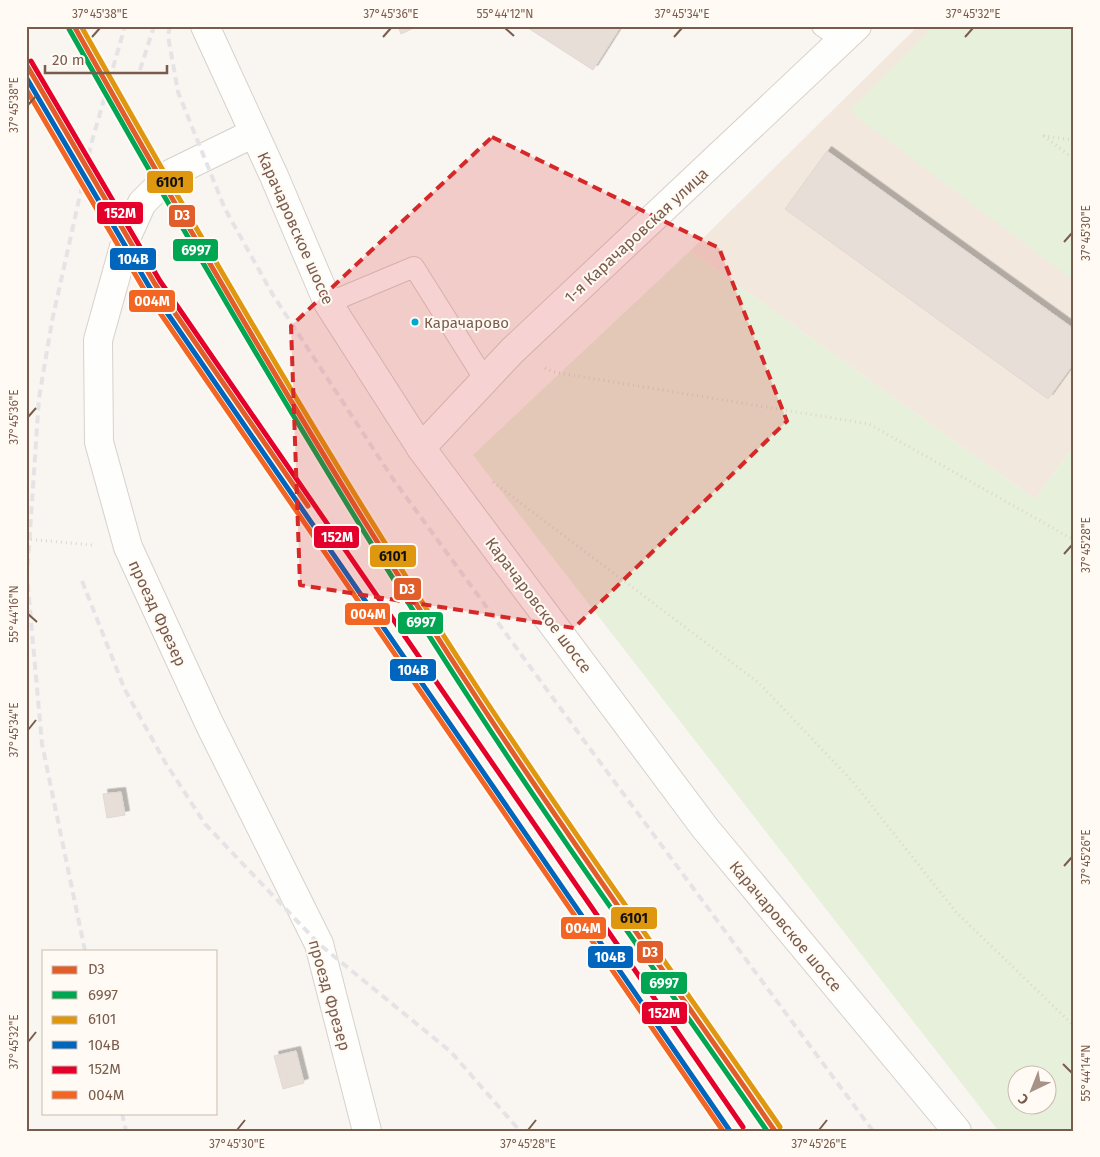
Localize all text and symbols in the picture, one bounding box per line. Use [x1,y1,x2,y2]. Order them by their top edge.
text: 37°45'38"E [72,7,128,21]
text: 37°45'36"E [363,7,419,21]
text: 55°44'12"N [476,7,534,21]
text: 37°45'34"E [654,7,710,21]
text: 37°45'32"E [945,7,1001,21]
scale bar [45,42,168,74]
text: 20 m [52,51,85,69]
text: 37°45'38"E [7,77,21,133]
street label: Карачаровское шоссе [253,149,338,307]
street label: 1-я Карачаровская улица [561,164,712,307]
line badge: 6101 [146,170,194,194]
text: 6101 [156,174,184,191]
line badge: 152М [96,201,144,225]
line badge: D3 [168,204,196,228]
text: 152М [104,205,136,222]
text: 37°45'30"E [1079,205,1093,261]
text: D3 [174,207,190,224]
line badge: 6997 [172,238,219,262]
text: 6997 [181,242,211,259]
line badge: 104В [109,247,157,271]
text: 104В [117,251,149,268]
line badge: 004М [128,289,176,313]
text: 004М [134,293,170,310]
place label: Карачарово [424,314,509,332]
marker: Карачарово [410,317,420,327]
text: 37°45'36"E [7,389,21,445]
text: 37°45'28"E [1079,517,1093,573]
line badge: 152М [313,525,360,549]
text: 152М [321,529,353,546]
street label: Карачаровское шоссе [481,534,596,677]
line badge: 6101 [369,544,417,568]
text: 6101 [379,548,407,565]
street label: проезд Фрезер [125,557,190,669]
line badge: D3 [393,577,422,601]
text: D3 [399,581,415,598]
text: 55°44'16"N [7,585,21,643]
line badge: 004М [344,602,391,626]
text: 004М [350,606,386,623]
line badge: 6997 [397,611,444,635]
text: 6997 [406,614,436,631]
line badge: 104В [389,658,437,682]
text: 104В [397,662,429,679]
text: 37°45'34"E [7,702,21,758]
text: 37°45'26"E [1079,829,1093,885]
street label: Карачаровское шоссе [725,857,846,996]
line badge: 6101 [610,906,658,930]
text: 6101 [620,910,648,927]
line badge: 004М [560,916,607,940]
text: 004М [565,920,601,937]
street label: проезд Фрезер [305,937,354,1053]
line badge: D3 [636,940,664,964]
text: D3 [642,944,658,961]
line badge: 104В [587,945,634,969]
text: 104В [594,949,626,966]
legend [42,950,218,1114]
text: D3 [88,960,105,978]
line badge: 6997 [640,971,688,995]
text: 6997 [649,975,679,992]
text: 6997 [88,986,118,1004]
line badge: 152М [641,1001,688,1025]
text: 152М [648,1005,680,1022]
text: 6101 [88,1010,116,1028]
text: 37°45'32"E [7,1014,21,1070]
text: 104В [88,1036,120,1054]
text: 55°44'14"N [1079,1045,1093,1101]
text: 152М [88,1060,121,1078]
north arrow [1008,1064,1058,1114]
text: 004М [88,1086,124,1104]
text: С [1015,1090,1032,1108]
text: 37°45'30"E [209,1137,265,1151]
text: 37°45'28"E [500,1137,556,1151]
text: 37°45'26"E [791,1137,847,1151]

